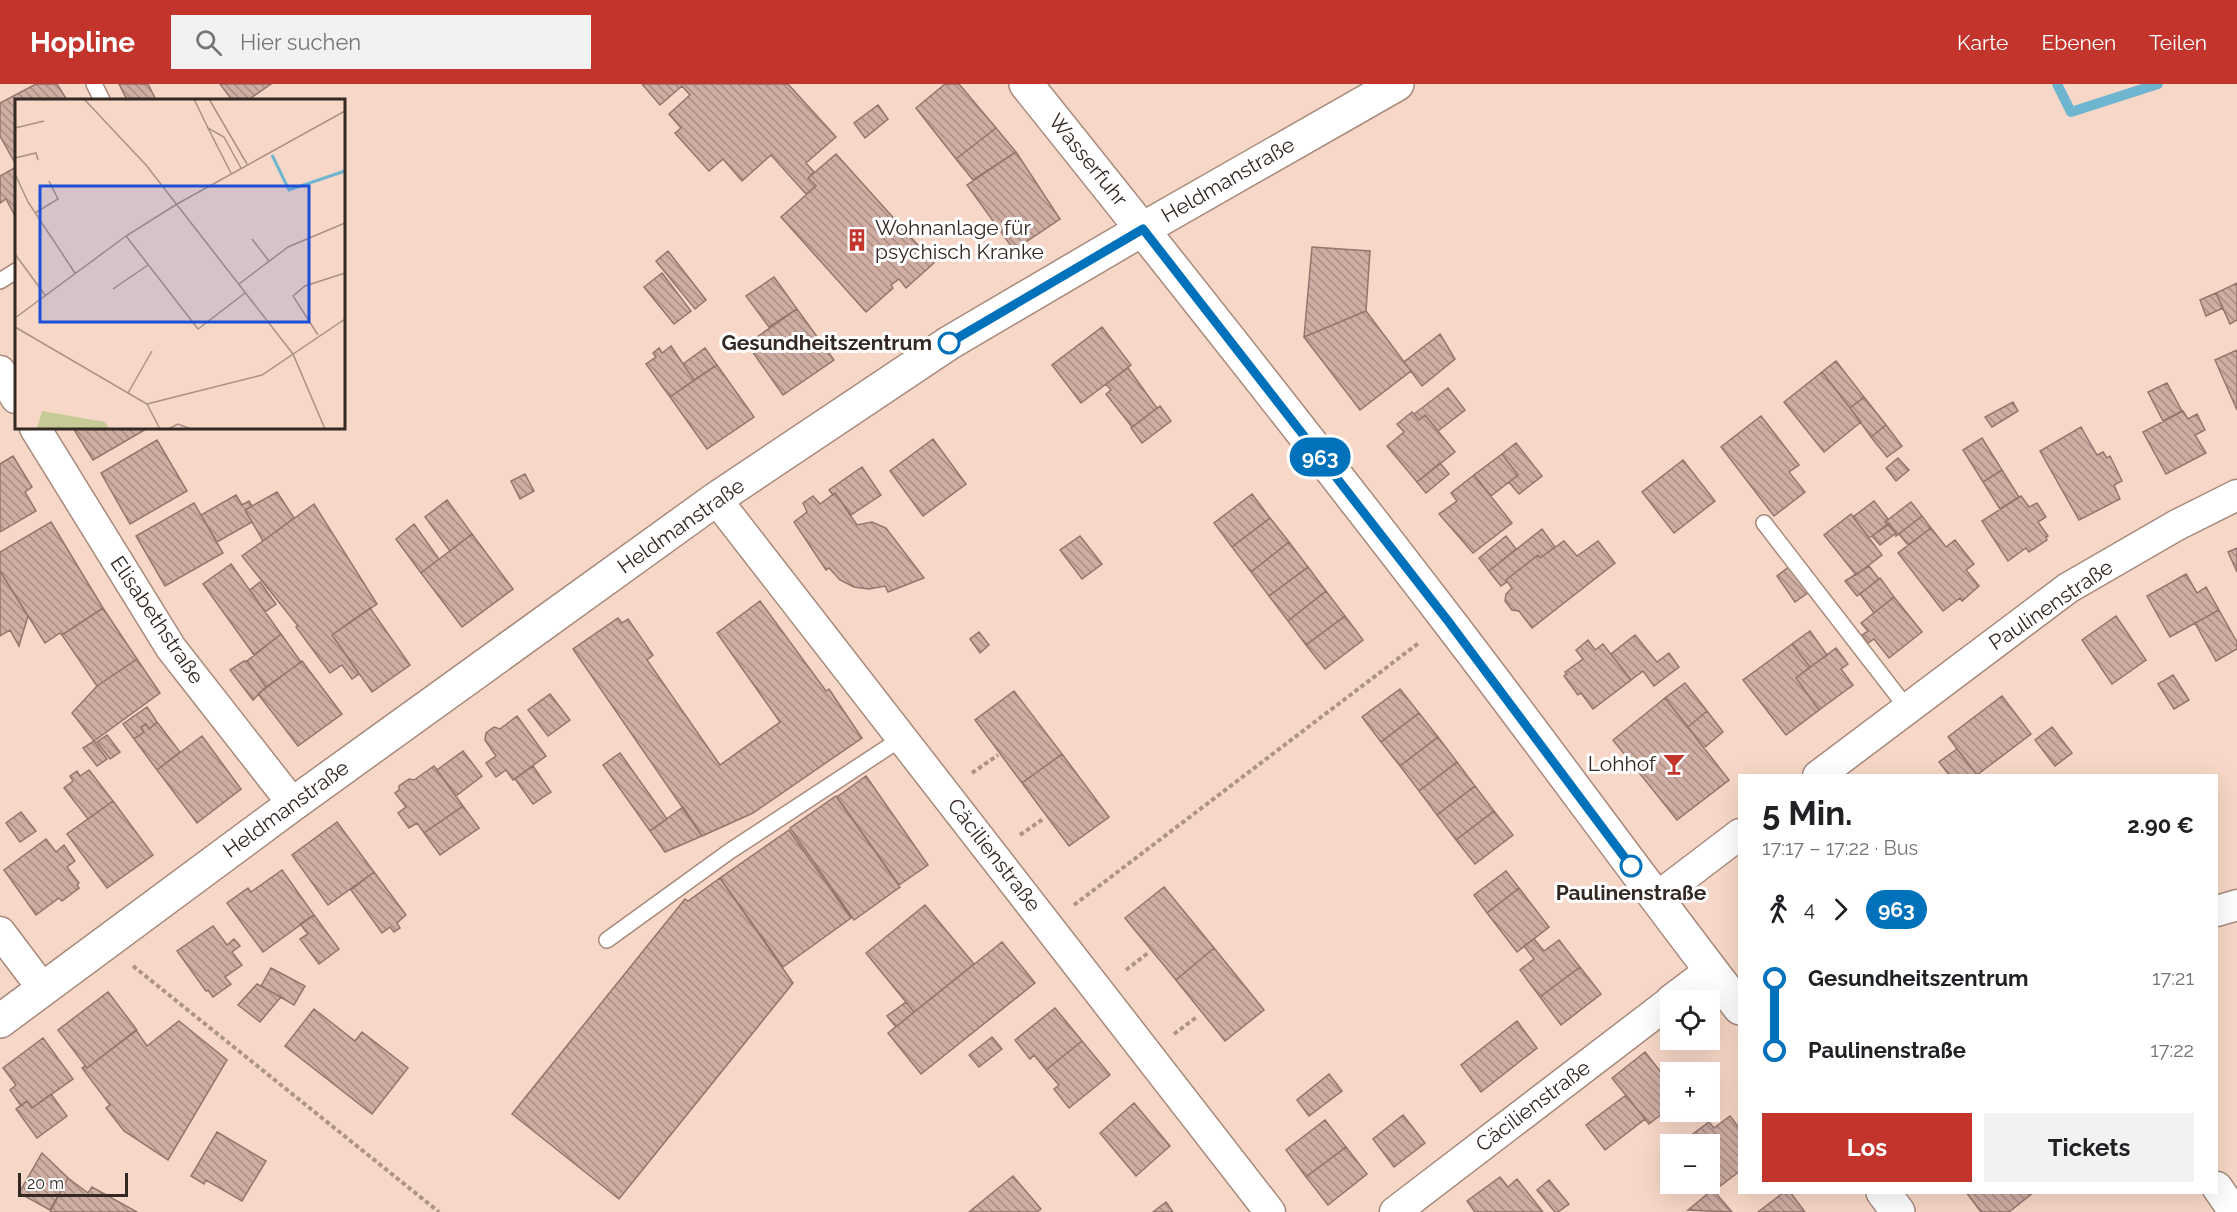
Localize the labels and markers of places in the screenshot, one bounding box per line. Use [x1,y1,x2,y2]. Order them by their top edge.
place label: Wohnanlage für psychisch Kranke [875,215,1044,264]
building icon: Wohnanlage für psychisch Kranke [844,227,870,253]
place label: Gesundheitszentrum [721,330,932,355]
marker: Gesundheitszentrum [938,332,960,354]
place label: Lohhof [1588,751,1657,776]
bar icon: Lohhof [1661,751,1687,777]
marker: Paulinenstraße [1620,855,1642,877]
place label: Paulinenstraße [1556,880,1707,905]

